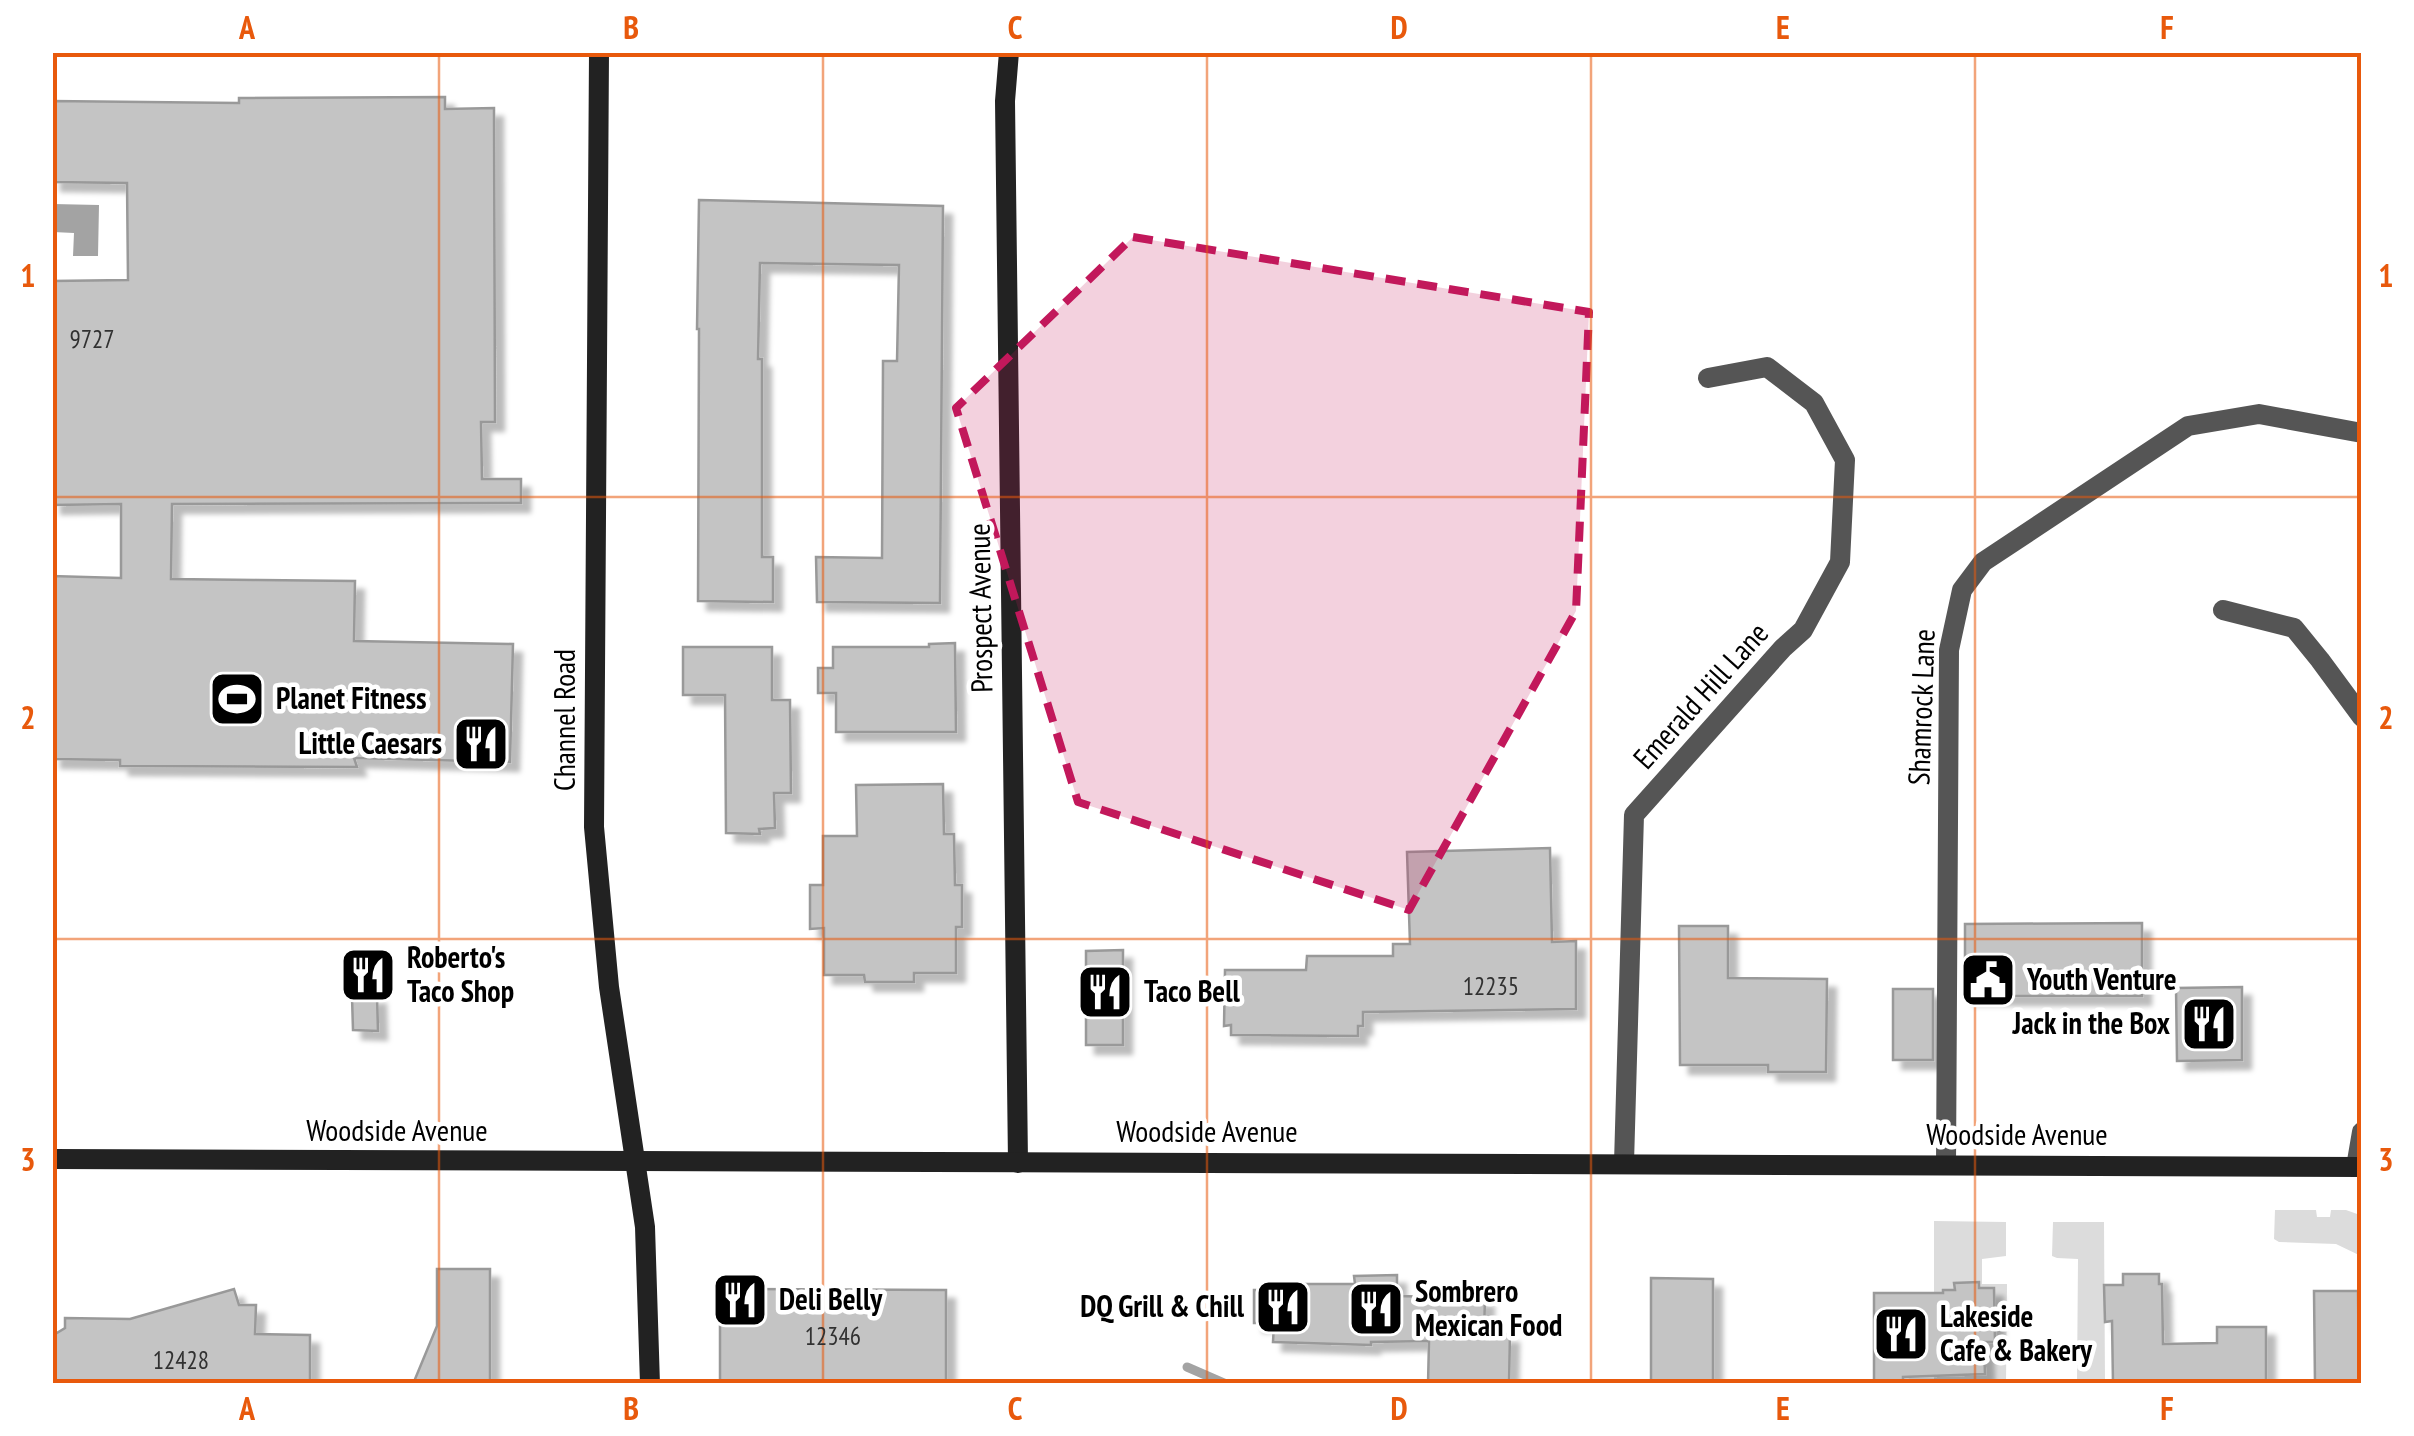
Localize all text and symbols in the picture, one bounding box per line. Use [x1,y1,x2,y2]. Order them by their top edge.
text: A [238,6,256,48]
text: B [623,6,639,48]
text: C [1008,6,1023,48]
text: D [1390,6,1408,48]
text: E [1776,6,1790,48]
text: F [2160,6,2174,48]
text: 1 [20,254,36,296]
text: 1 [2378,254,2394,296]
house number: 9727 [69,323,115,355]
street label: Prospect Avenue [959,523,1000,693]
street label: Emerald Hill Lane [1624,614,1776,776]
street label: Shamrock Lane [1898,628,1943,786]
street label: Channel Road [544,649,583,791]
sports icon: Planet Fitness [207,669,267,729]
place label: Planet Fitness [276,678,427,717]
text: 2 [20,696,36,738]
text: 2 [2378,696,2394,738]
restaurant icon: Little Caesars [451,714,511,774]
place label: Little Caesars [298,723,442,762]
place label: Roberto's Taco Shop [407,937,514,1010]
restaurant icon: Roberto's Taco Shop [338,945,398,1005]
public building icon: Youth Venture [1958,950,2018,1010]
place label: Youth Venture [2026,959,2177,998]
restaurant icon: Taco Bell [1075,962,1135,1022]
house number: 12235 [1463,970,1519,1002]
place label: Taco Bell [1144,971,1240,1010]
restaurant icon: Jack in the Box [2179,994,2239,1054]
place label: Jack in the Box [2012,1003,2171,1042]
street label: Woodside Avenue [306,1110,488,1149]
street label: Woodside Avenue [1116,1111,1298,1150]
street label: Woodside Avenue [1926,1114,2108,1153]
text: 3 [20,1138,36,1180]
text: 3 [2378,1138,2394,1180]
restaurant icon: Deli Belly [710,1270,770,1330]
place label: Sombrero Mexican Food [1415,1271,1562,1344]
restaurant icon: DQ Grill & Chill [1253,1277,1313,1337]
place label: Deli Belly [779,1279,883,1318]
restaurant icon: Sombrero Mexican Food [1346,1279,1406,1339]
place label: DQ Grill & Chill [1080,1286,1245,1325]
place label: Lakeside Cafe & Bakery [1940,1296,2093,1369]
restaurant icon: Lakeside Cafe & Bakery [1871,1304,1931,1364]
house number: 12346 [805,1320,861,1352]
house number: 12428 [153,1344,209,1376]
text: A [238,1387,256,1429]
text: B [623,1387,639,1429]
text: C [1008,1387,1023,1429]
text: D [1390,1387,1408,1429]
text: E [1776,1387,1790,1429]
text: F [2160,1387,2174,1429]

